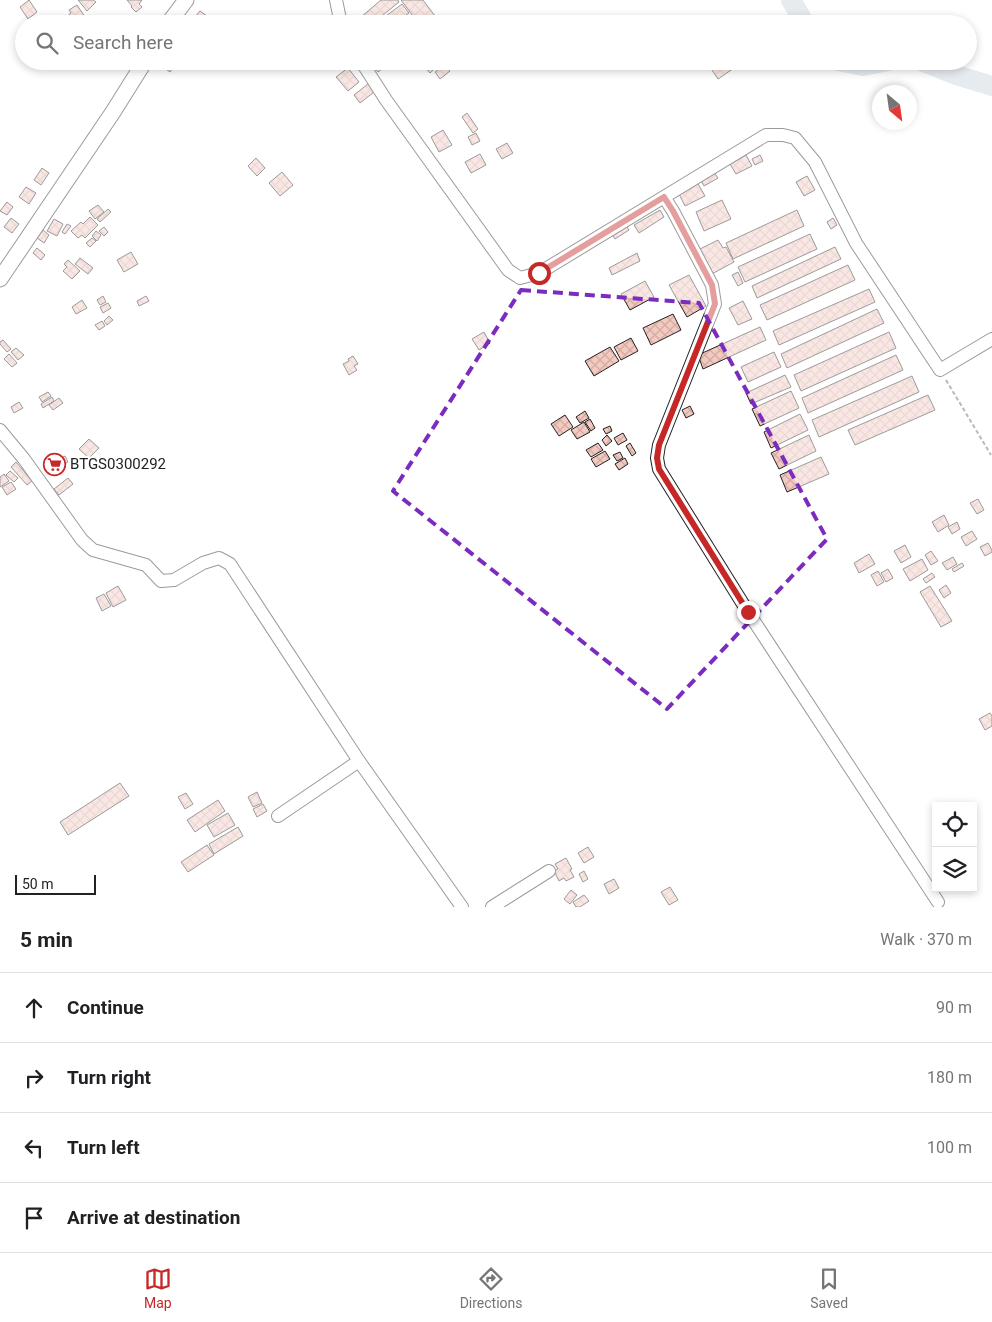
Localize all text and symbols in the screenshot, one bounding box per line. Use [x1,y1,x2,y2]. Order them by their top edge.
search box [15,15,977,70]
icon: search [33,29,61,57]
text: Search here [73,31,173,54]
north arrow [872,85,917,130]
route start [528,262,551,285]
supermarket icon: BTGS0300292 [42,452,66,476]
place label: BTGS0300292 [70,455,166,473]
route end [737,601,760,624]
map controls [932,802,977,892]
button: locate [932,802,977,847]
button: layers [932,847,977,892]
scale bar [15,872,96,895]
text: 50 m [22,876,54,892]
text: 5 min [20,928,73,952]
text: Walk · 370 m [880,930,972,949]
icon: ahead [20,994,48,1022]
text: Continue [67,996,144,1019]
text: 90 m [936,998,972,1017]
icon: right [20,1064,48,1092]
text: Turn right [67,1066,151,1089]
text: 180 m [927,1068,972,1087]
icon: left [20,1134,48,1162]
text: Turn left [67,1136,140,1159]
text: 100 m [927,1138,972,1157]
icon: arrive [20,1204,48,1232]
text: Arrive at destination [67,1206,240,1229]
tab: Map [144,1265,172,1311]
tab: Directions [460,1265,523,1311]
tab: Saved [810,1265,848,1311]

